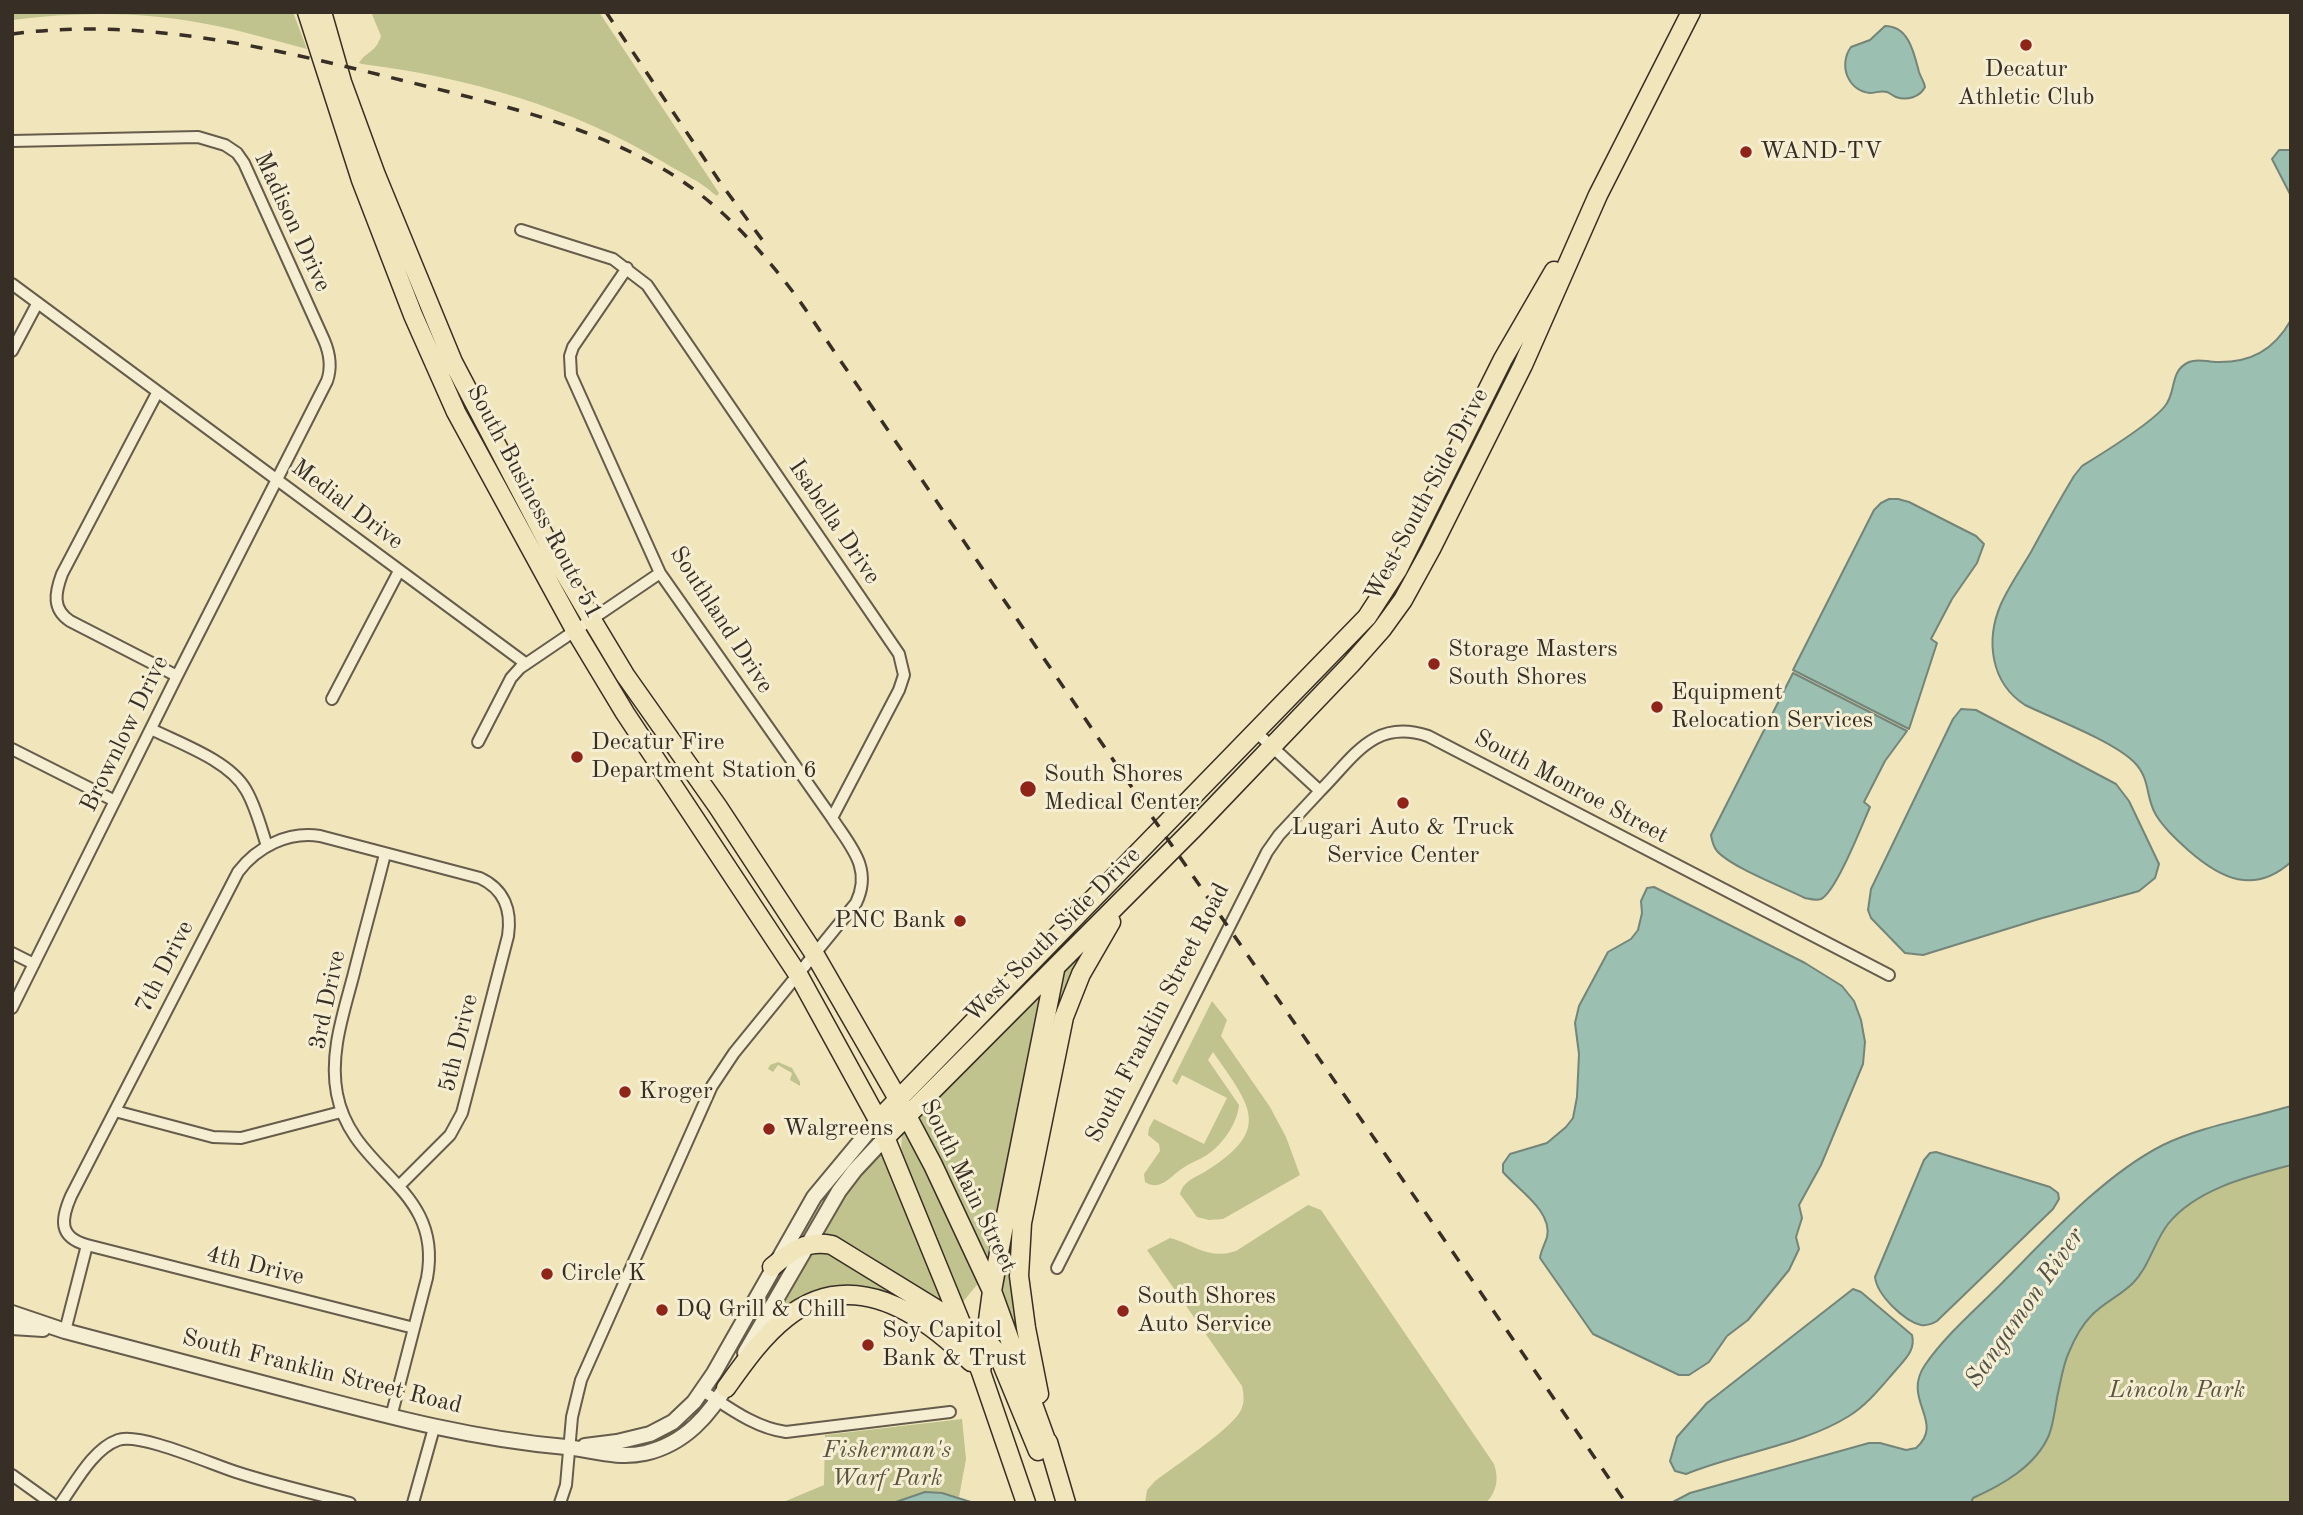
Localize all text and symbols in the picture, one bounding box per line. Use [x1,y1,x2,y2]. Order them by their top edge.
marker: Decatur Athletic Club [2018,37,2034,53]
place label: Decatur Athletic Club [1957,56,2095,112]
place label: WAND-TV [1760,138,1882,166]
marker: WAND-TV [1738,144,1754,160]
street label: Madison Drive [247,148,337,296]
street label: South Business Route 51 [460,380,608,624]
street label: West South Side Drive [1359,384,1495,606]
street label: Medial Drive [285,454,409,556]
street label: Isabella Drive [782,454,886,590]
street label: Southland Drive [663,541,779,699]
place label: Storage Masters South Shores [1448,636,1618,692]
street label: Brownlow Drive [75,651,175,817]
marker: Storage Masters South Shores [1426,656,1442,672]
place label: Equipment Relocation Services [1671,679,1873,735]
marker: Equipment Relocation Services [1649,699,1665,715]
street label: South Monroe Street [1469,724,1673,850]
place label: Decatur Fire Department Station 6 [591,729,817,785]
marker: Decatur Fire Department Station 6 [569,749,585,765]
place label: South Shores Medical Center [1044,761,1199,817]
marker: South Shores Medical Center [1018,779,1038,799]
marker: Lugari Auto & Truck Service Center [1395,795,1411,811]
place label: Lugari Auto & Truck Service Center [1291,814,1515,870]
street label: West South Side Drive [959,841,1147,1029]
street label: South Franklin Street Road [1080,878,1236,1148]
place label: PNC Bank [835,907,946,935]
marker: PNC Bank [952,913,968,929]
street label: 7th Drive [130,916,200,1018]
street label: 3rd Drive [303,948,353,1052]
street label: 5th Drive [433,991,485,1095]
place label: Kroger [639,1078,713,1106]
marker: Kroger [617,1084,633,1100]
street label: South Main Street [914,1095,1022,1277]
place label: Walgreens [783,1115,893,1143]
marker: Walgreens [761,1121,777,1137]
water label: Sangamon River [1958,1222,2092,1394]
street label: 4th Drive [203,1240,307,1292]
place label: Circle K [561,1260,646,1288]
marker: Circle K [539,1266,555,1282]
place label: South Shores Auto Service [1137,1283,1276,1339]
place label: DQ Grill & Chill [676,1296,846,1324]
marker: DQ Grill & Chill [654,1302,670,1318]
marker: South Shores Auto Service [1115,1303,1131,1319]
place label: Soy Capitol Bank & Trust [882,1317,1027,1373]
street label: South Franklin Street Road [179,1323,465,1421]
marker: Soy Capitol Bank & Trust [860,1337,876,1353]
park label: Lincoln Park [2109,1377,2245,1405]
park label: Fisherman's Warf Park [823,1437,951,1493]

